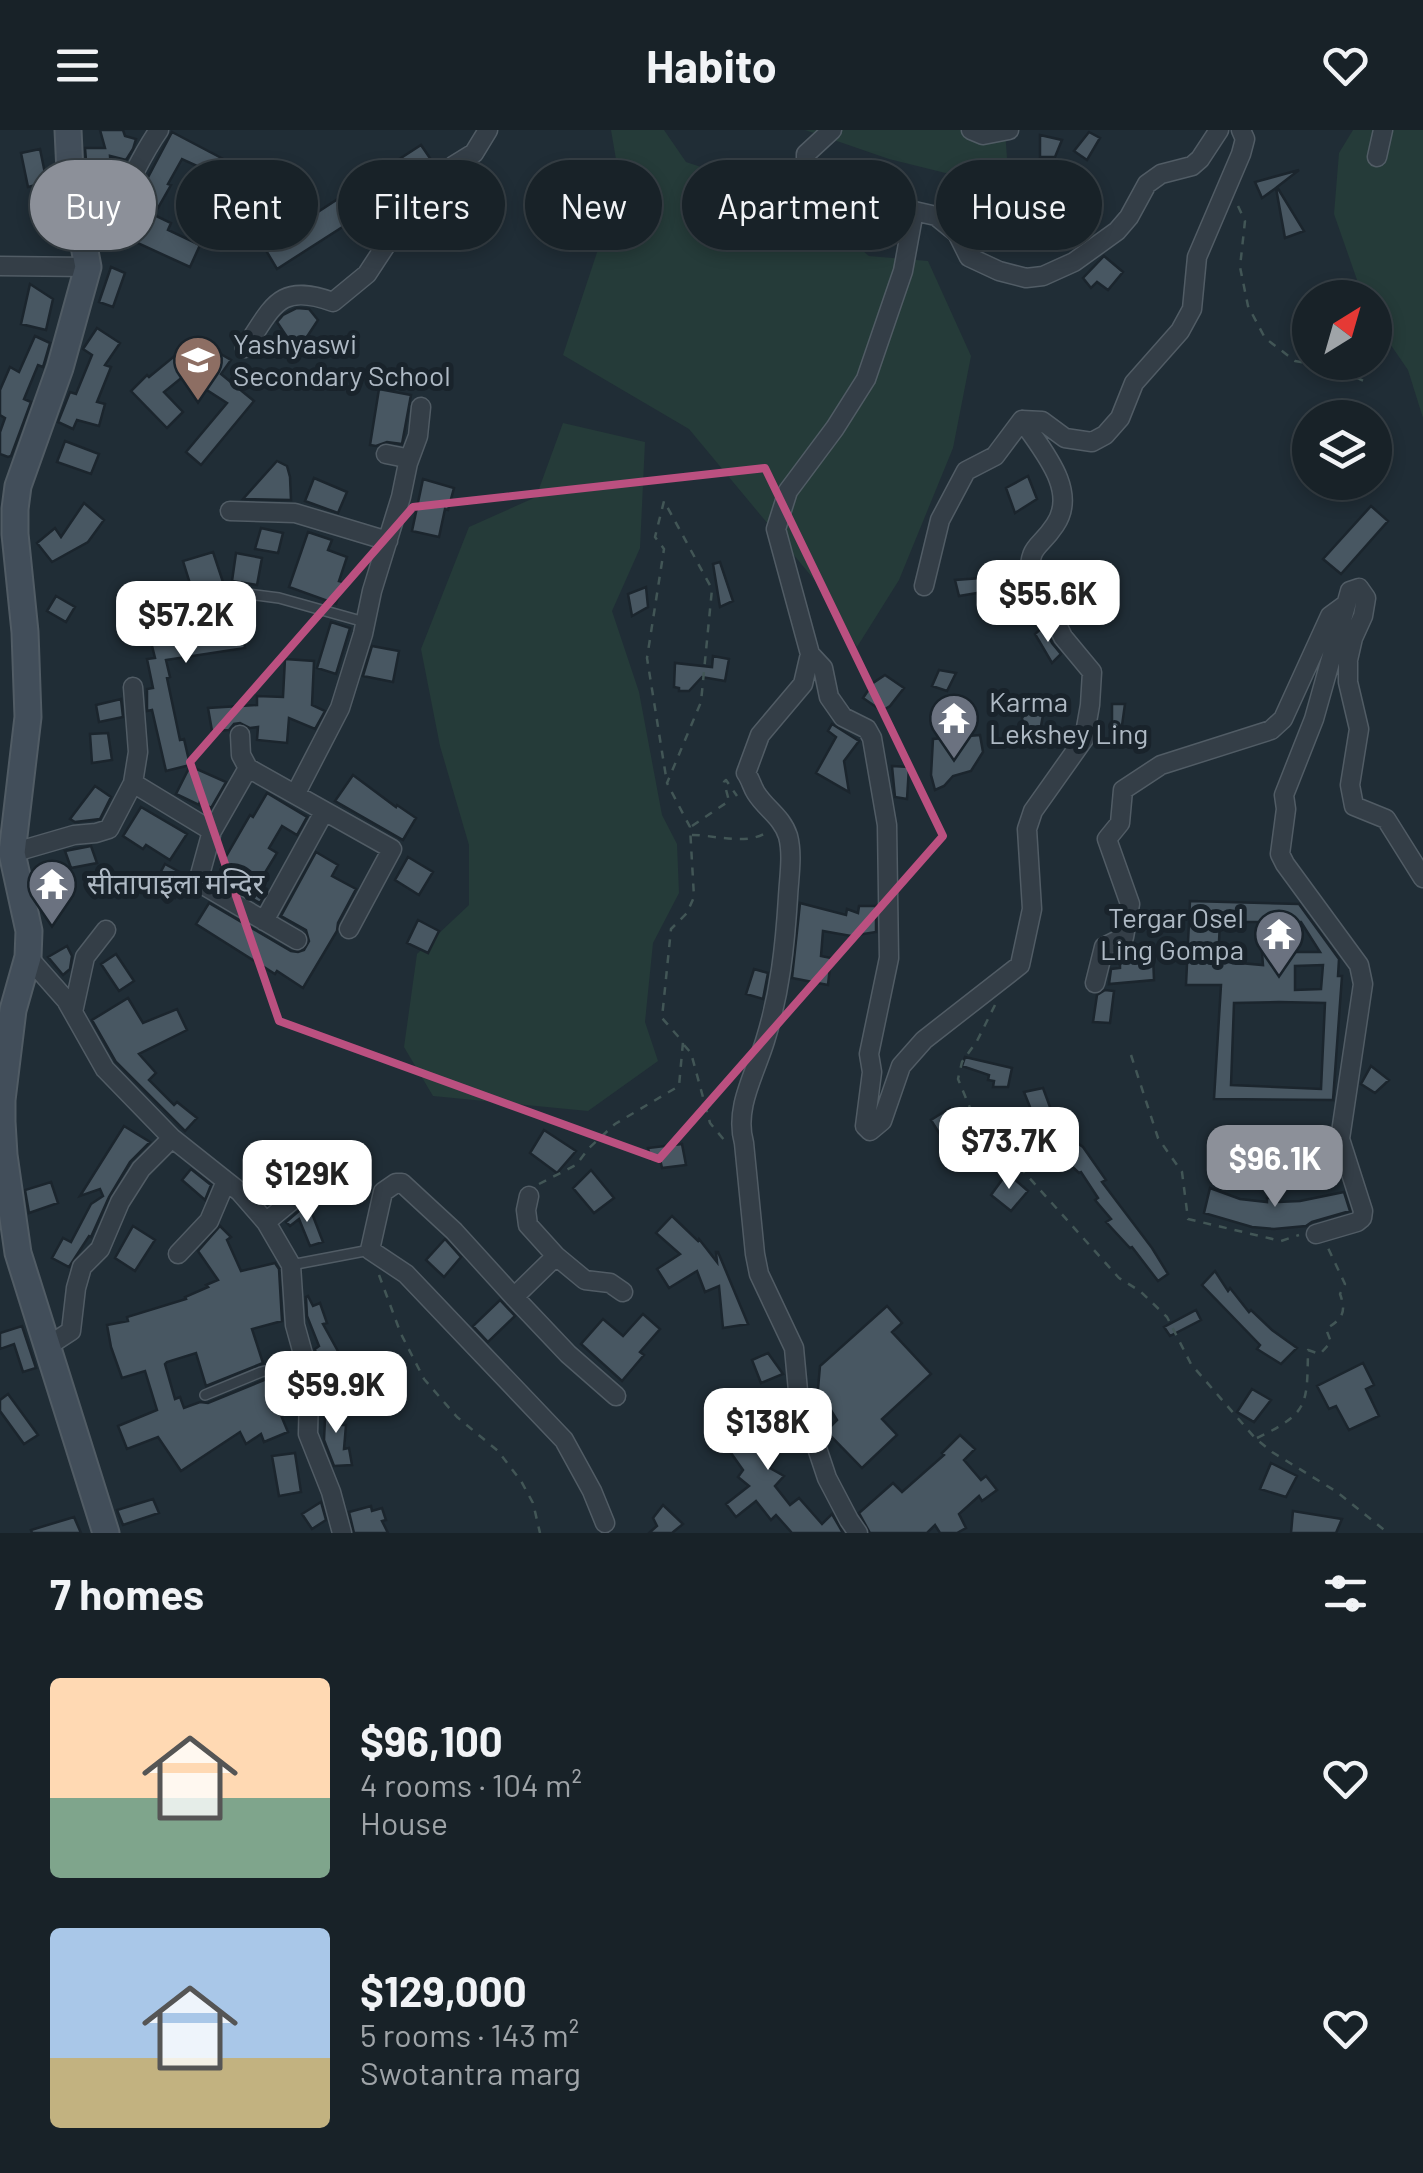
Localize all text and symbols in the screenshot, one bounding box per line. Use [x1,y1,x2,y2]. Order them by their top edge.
icon: menu [50,38,105,93]
text: Habito [646,38,777,92]
icon: heart [1318,38,1373,93]
chip: Buy [30,160,156,250]
chip: Rent [176,160,318,250]
chip: Filters [338,160,505,250]
chip: New [525,160,662,250]
chip: Apartment [682,160,916,250]
chip: House [936,160,1102,250]
north arrow [1292,280,1392,380]
map controls [1292,280,1392,500]
place label: Yashyaswi Secondary School [233,326,451,392]
school or university icon: Yashyaswi Secondary School [172,334,224,402]
button: layers [1292,400,1392,500]
pin: $55.6K [967,560,1129,645]
text: $55.6K [999,573,1097,611]
pin: $57.2K [105,581,267,666]
text: $57.2K [138,594,234,632]
place label: Karma Lekshey Ling [989,684,1148,750]
temple icon: Karma Lekshey Ling [928,692,980,760]
temple icon: सीतापाइला मन्दिर [26,858,78,926]
place label: सीतापाइला मन्दिर [87,866,265,900]
place label: Tergar Osel Ling Gompa [1100,900,1244,966]
temple icon: Tergar Osel Ling Gompa [1253,908,1305,976]
pin: $73.7K [928,1107,1090,1192]
text: $73.7K [961,1120,1057,1158]
pin: $96.1K [1194,1125,1356,1210]
text: $96.1K [1229,1138,1321,1176]
pin: $129K [237,1140,377,1225]
text: $129K [265,1153,349,1191]
pin: $59.9K [255,1351,417,1436]
text: $59.9K [287,1364,385,1402]
pin: $138K [698,1388,838,1473]
text: $138K [726,1401,810,1439]
icon: filters [1318,1566,1373,1621]
text: 7 homes [50,1568,204,1618]
text: $96,100 [360,1715,503,1765]
icon: home [130,1718,250,1838]
icon: heart [1318,1751,1373,1806]
text: 4 rooms · 104 m² [360,1765,582,1803]
text: House [360,1803,448,1841]
text: $129,000 [360,1965,527,2015]
icon: home [130,1968,250,2088]
icon: heart [1318,2001,1373,2056]
text: 5 rooms · 143 m² [360,2015,579,2053]
text: Swotantra marg [360,2053,581,2091]

